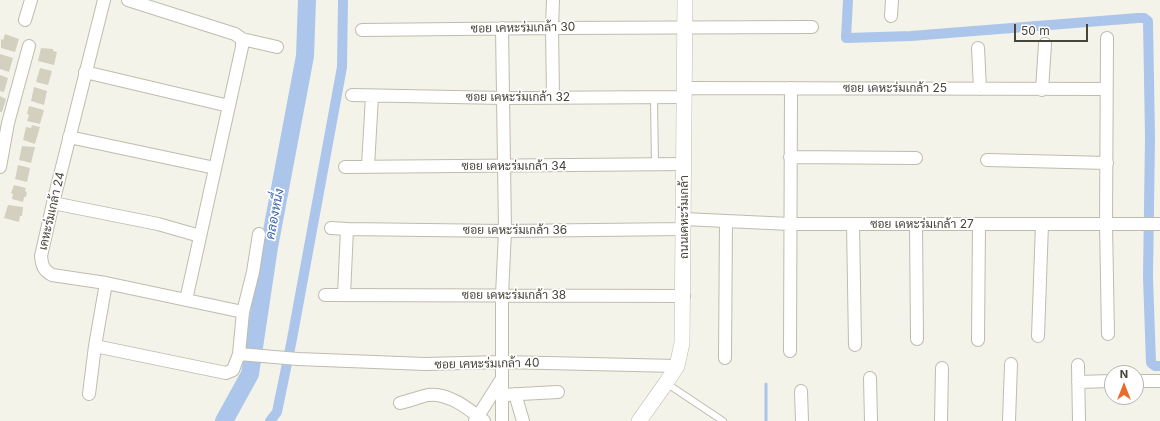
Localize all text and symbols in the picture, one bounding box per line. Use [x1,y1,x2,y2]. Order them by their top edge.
scale bar [1016,16,1090,42]
street label: ซอย เคหะร่มเกล้า 30 [471,20,575,36]
text: 50 m [1021,23,1050,38]
street label: ซอย เคหะร่มเกล้า 25 [843,81,947,95]
street label: ซอย เคหะร่มเกล้า 32 [466,90,570,104]
street label: ซอย เคหะร่มเกล้า 34 [462,159,566,173]
street label: เคหะร่มเกล้า 24 [36,170,68,252]
street label: ถนนเคหะร่มเกล้า [677,175,691,259]
water label: คลองหนึ่ง [262,187,288,241]
street label: ซอย เคหะร่มเกล้า 27 [870,217,974,231]
street label: ซอย เคหะร่มเกล้า 36 [463,223,567,237]
street label: ซอย เคหะร่มเกล้า 38 [462,288,566,302]
street label: ซอย เคหะร่มเกล้า 40 [434,356,540,372]
north arrow [1104,365,1144,405]
text: N [1120,367,1128,381]

